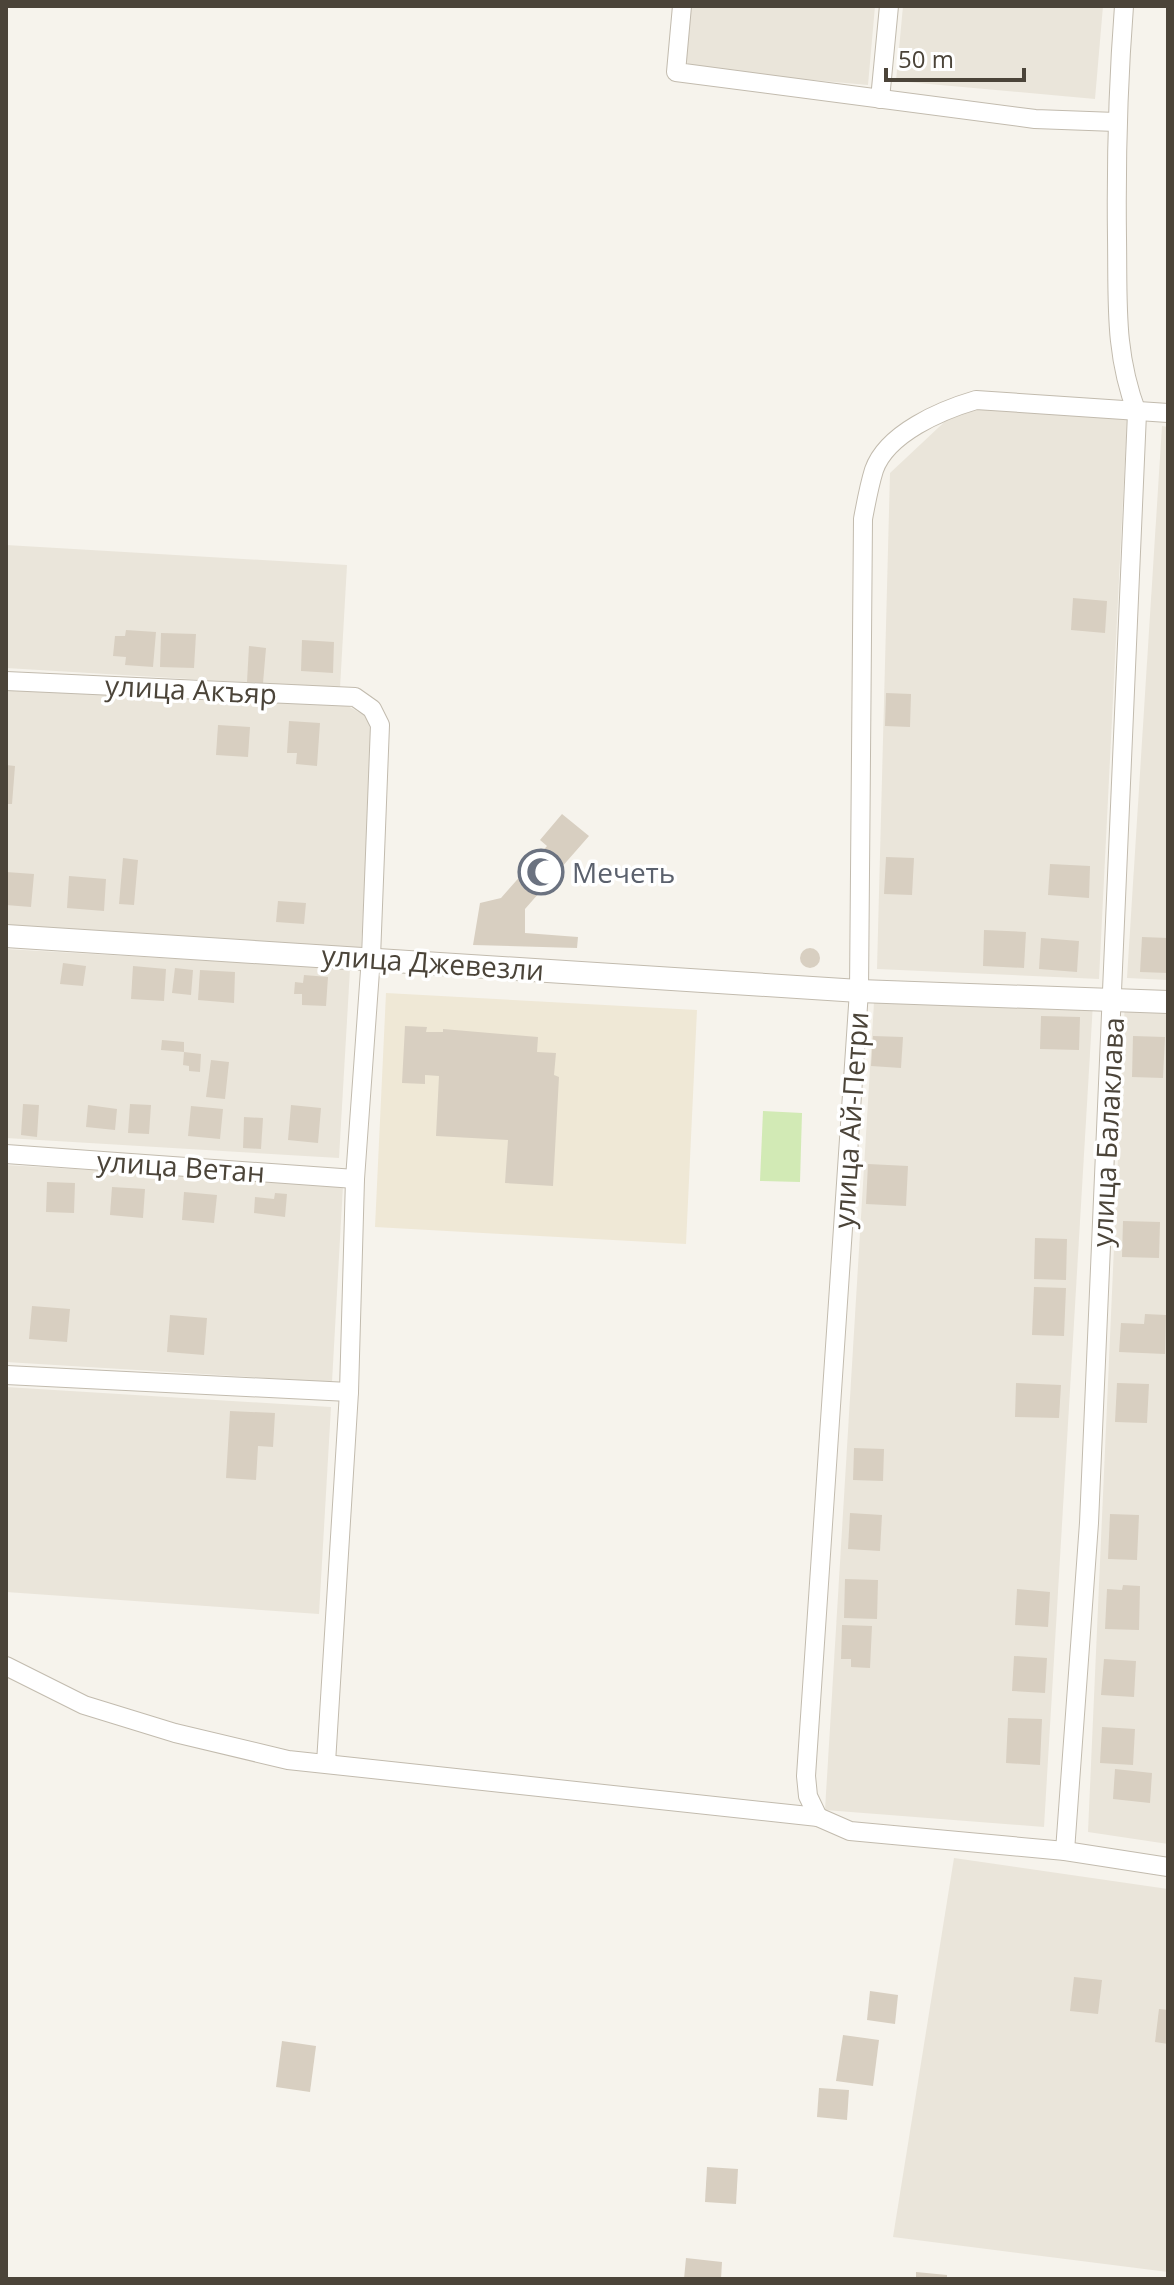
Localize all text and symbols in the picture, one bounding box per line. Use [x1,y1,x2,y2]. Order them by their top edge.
scale bar [886,32,1024,82]
text: 50 m [898,42,954,75]
street label: улица Акъяр [104,666,278,712]
mosque icon: Мечеть [517,848,565,896]
place label: Мечеть [572,853,675,891]
street label: улица Джевезли [321,935,545,989]
street label: улица Ай-Петри [823,1010,877,1230]
street label: улица Балаклава [1082,1016,1132,1248]
street label: улица Ветан [96,1141,266,1191]

